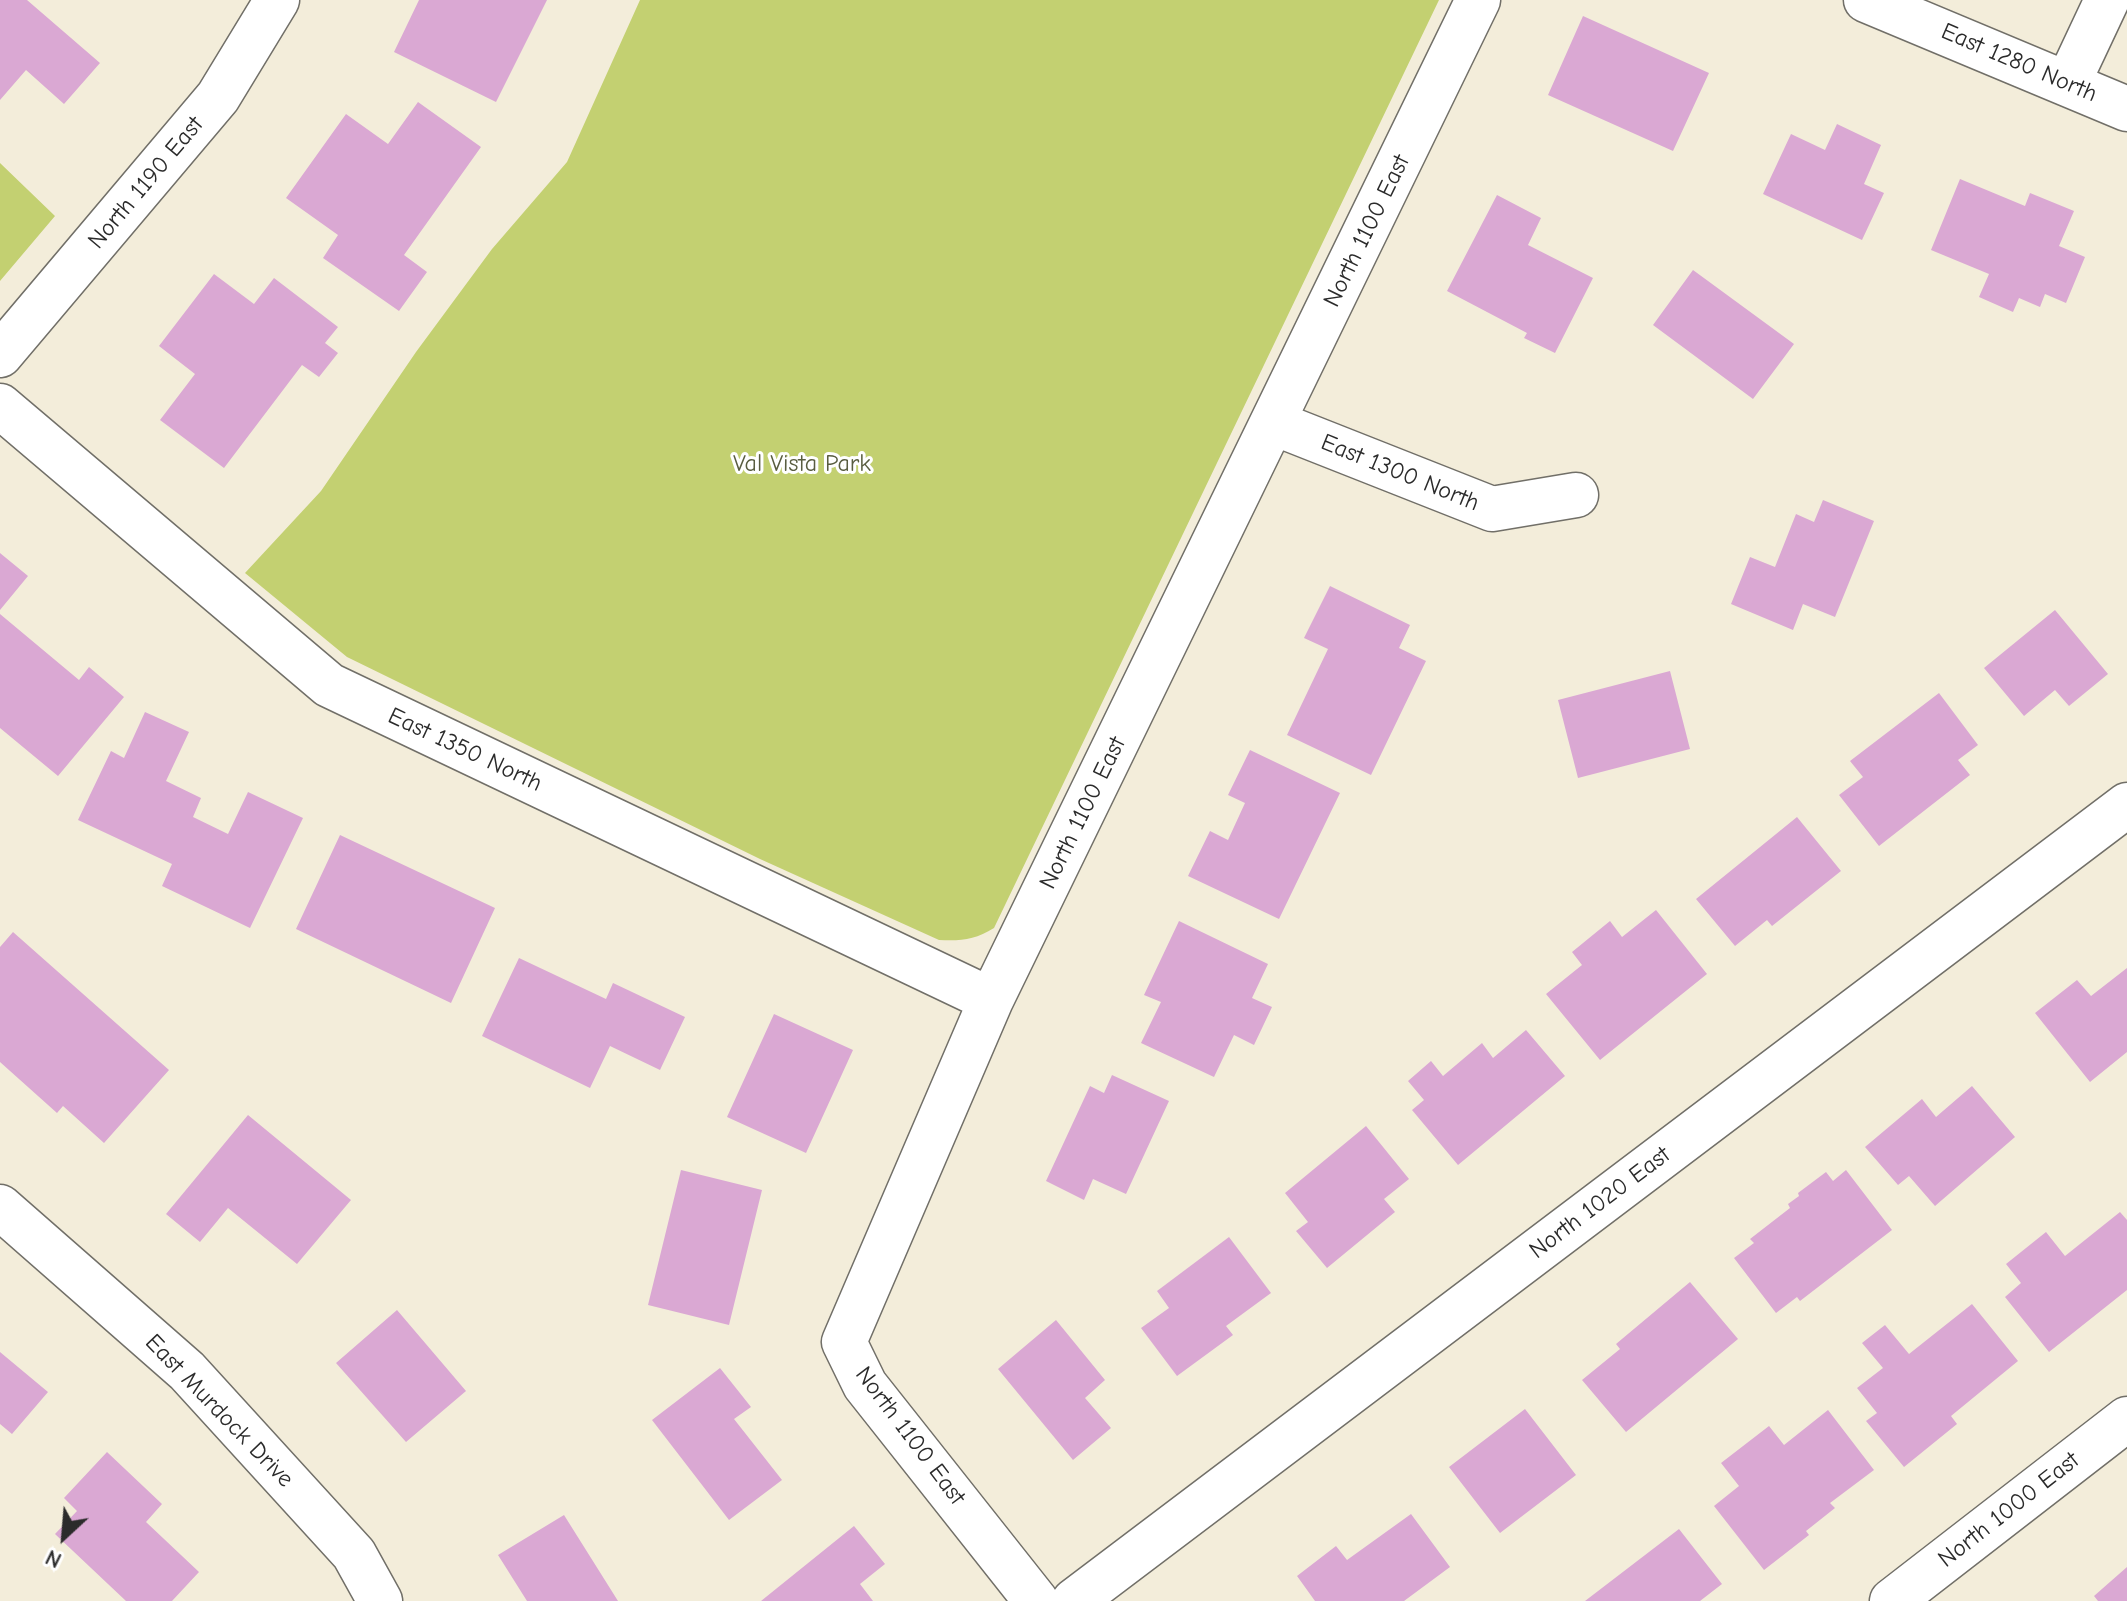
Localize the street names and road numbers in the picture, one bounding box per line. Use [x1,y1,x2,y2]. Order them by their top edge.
street label: East 1280 North [1937,17,2101,109]
street label: North 1190 East [82,111,210,255]
street label: North 1100 East [1318,150,1416,312]
street label: East 1300 North [1317,428,1483,518]
street label: East 1350 North [383,702,547,798]
street label: North 1100 East [1034,732,1132,894]
street label: North 1020 East [1524,1141,1676,1265]
street label: East Murdock Drive [139,1329,299,1493]
street label: North 1100 East [849,1361,971,1511]
street label: North 1000 East [1933,1446,2085,1574]

